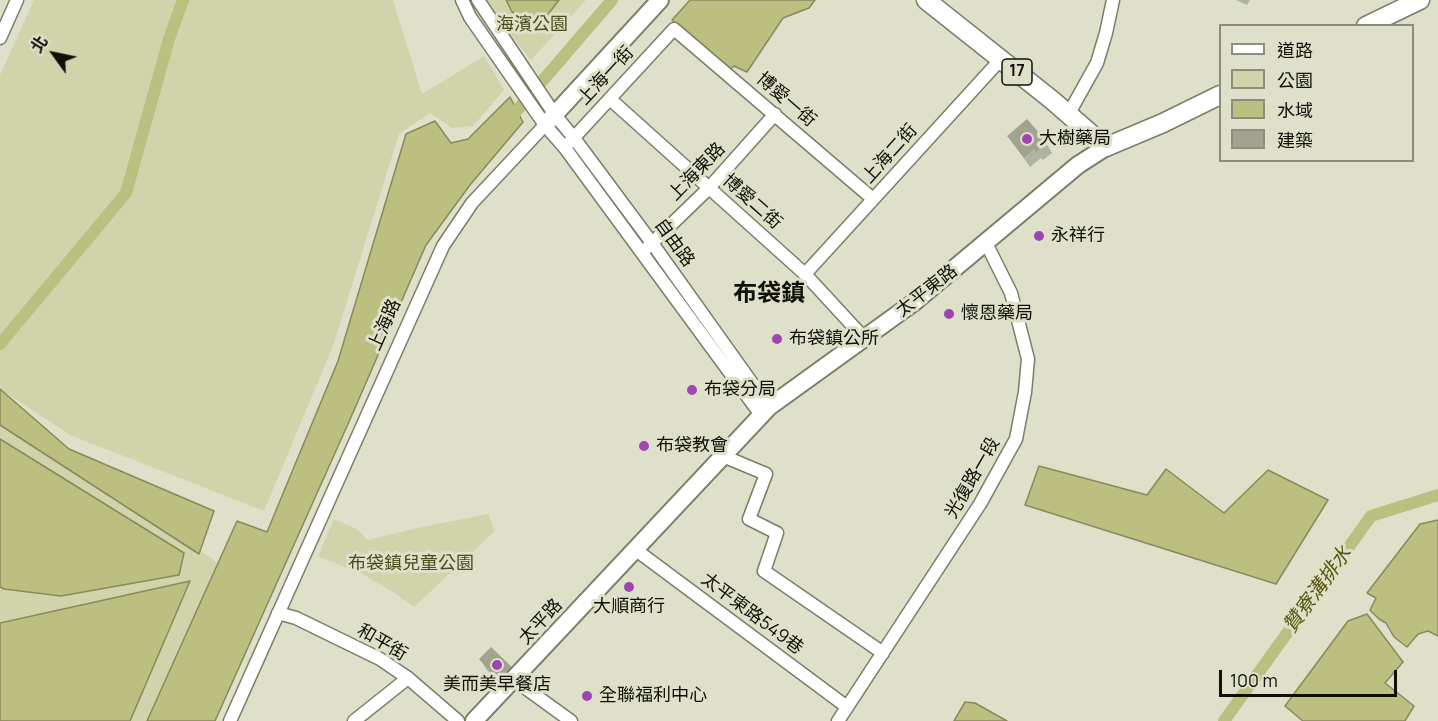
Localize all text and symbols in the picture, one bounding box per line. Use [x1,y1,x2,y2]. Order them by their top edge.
park label: 海濱公園 [496,14,568,36]
north arrow [24,24,84,84]
legend [1219,24,1414,162]
text: 北 [25,31,52,57]
text: 道路 [1277,38,1313,62]
street label: 上海一街 [574,42,638,110]
road number: 17 [1002,59,1032,85]
street label: 博愛一街 [752,68,820,132]
text: 公園 [1277,68,1313,92]
text: 水域 [1277,98,1313,122]
street label: 上海二街 [858,120,922,188]
place label: 大樹藥局 [1039,128,1111,150]
text: 建築 [1277,128,1313,152]
marker: 大樹藥局 [1020,132,1034,146]
street label: 上海東路 [664,139,730,205]
street label: 博愛二街 [718,170,786,234]
street label: 自由路 [649,215,699,271]
place label: 永祥行 [1051,225,1105,247]
marker: 永祥行 [1032,229,1046,243]
street label: 太平東路 [892,260,962,322]
district label: 布袋鎮 [733,280,805,308]
street label: 上海路 [364,296,406,354]
place label: 懷恩藥局 [961,303,1033,325]
marker: 懷恩藥局 [942,307,956,321]
place label: 布袋鎮公所 [789,328,879,350]
marker: 布袋鎮公所 [770,332,784,346]
place label: 布袋分局 [704,379,776,401]
marker: 布袋分局 [685,383,699,397]
street label: 光復路一段 [941,434,1005,522]
place label: 布袋教會 [656,435,728,457]
marker: 布袋教會 [637,439,651,453]
water label: 贊寮溝排水 [1279,542,1357,638]
park label: 布袋鎮兒童公園 [348,553,474,575]
street label: 太平東路549巷 [697,569,807,659]
marker: 大順商行 [622,580,636,594]
street label: 太平路 [515,595,567,649]
place label: 大順商行 [593,596,665,618]
street label: 和平街 [353,620,411,666]
marker: 美而美早餐店 [490,658,504,672]
scale bar [1222,658,1400,696]
text: 100 m [1230,668,1278,692]
place label: 美而美早餐店 [443,674,551,696]
place label: 全聯福利中心 [599,685,707,707]
marker: 全聯福利中心 [580,689,594,703]

